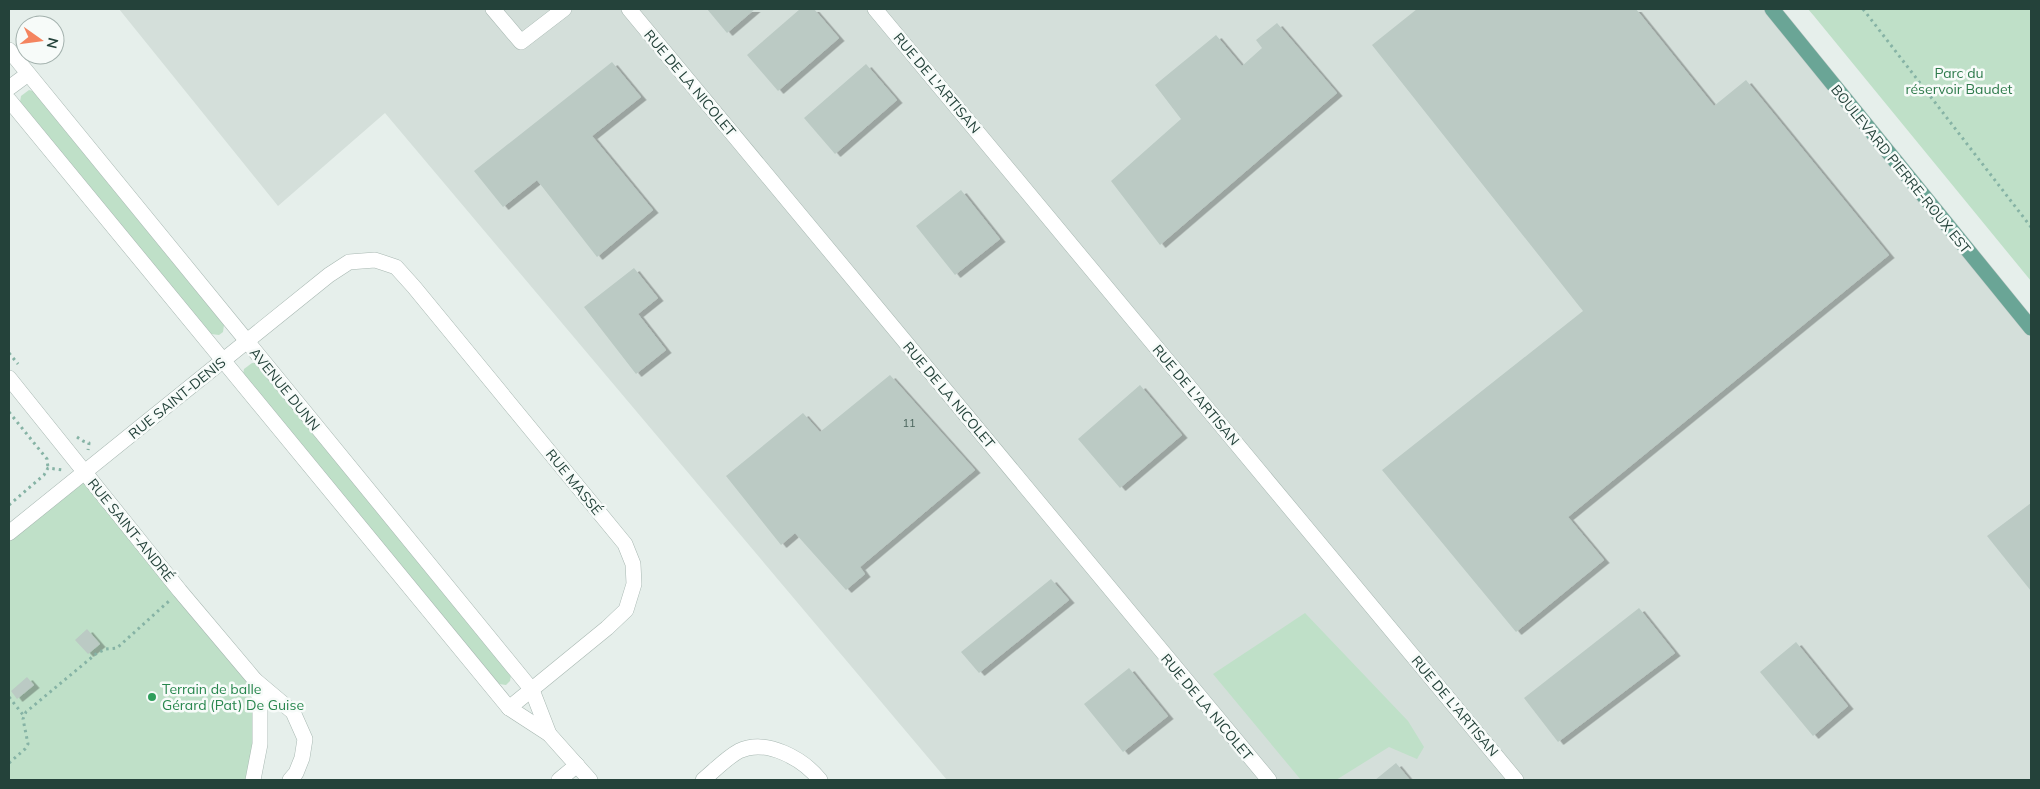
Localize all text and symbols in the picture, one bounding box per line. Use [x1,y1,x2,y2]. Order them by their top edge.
north arrow [15,15,65,65]
street label: RUE DE LA NICOLET [640,26,740,140]
street label: RUE DE L'ARTISAN [890,29,984,137]
text: N [43,36,63,50]
park label: Parc du réservoir Baudet [1906,64,2013,98]
street label: BOULEVARD PIERRE-ROUX EST [1827,81,1975,258]
street label: RUE DE LA NICOLET [899,338,999,452]
street label: RUE DE L'ARTISAN [1149,341,1243,449]
street label: AVENUE DUNN [246,344,324,434]
street label: RUE SAINT-DENIS [125,353,230,443]
house number: 11 [902,416,916,430]
street label: RUE MASSÉ [542,445,606,519]
street label: RUE SAINT-ANDRÉ [84,475,178,585]
street label: RUE DE LA NICOLET [1157,650,1257,764]
street label: RUE DE L'ARTISAN [1408,652,1502,760]
place label: Terrain de balle Gérard (Pat) De Guise [162,680,304,714]
marker: Terrain de balle Gérard (Pat) De Guise [146,691,158,703]

